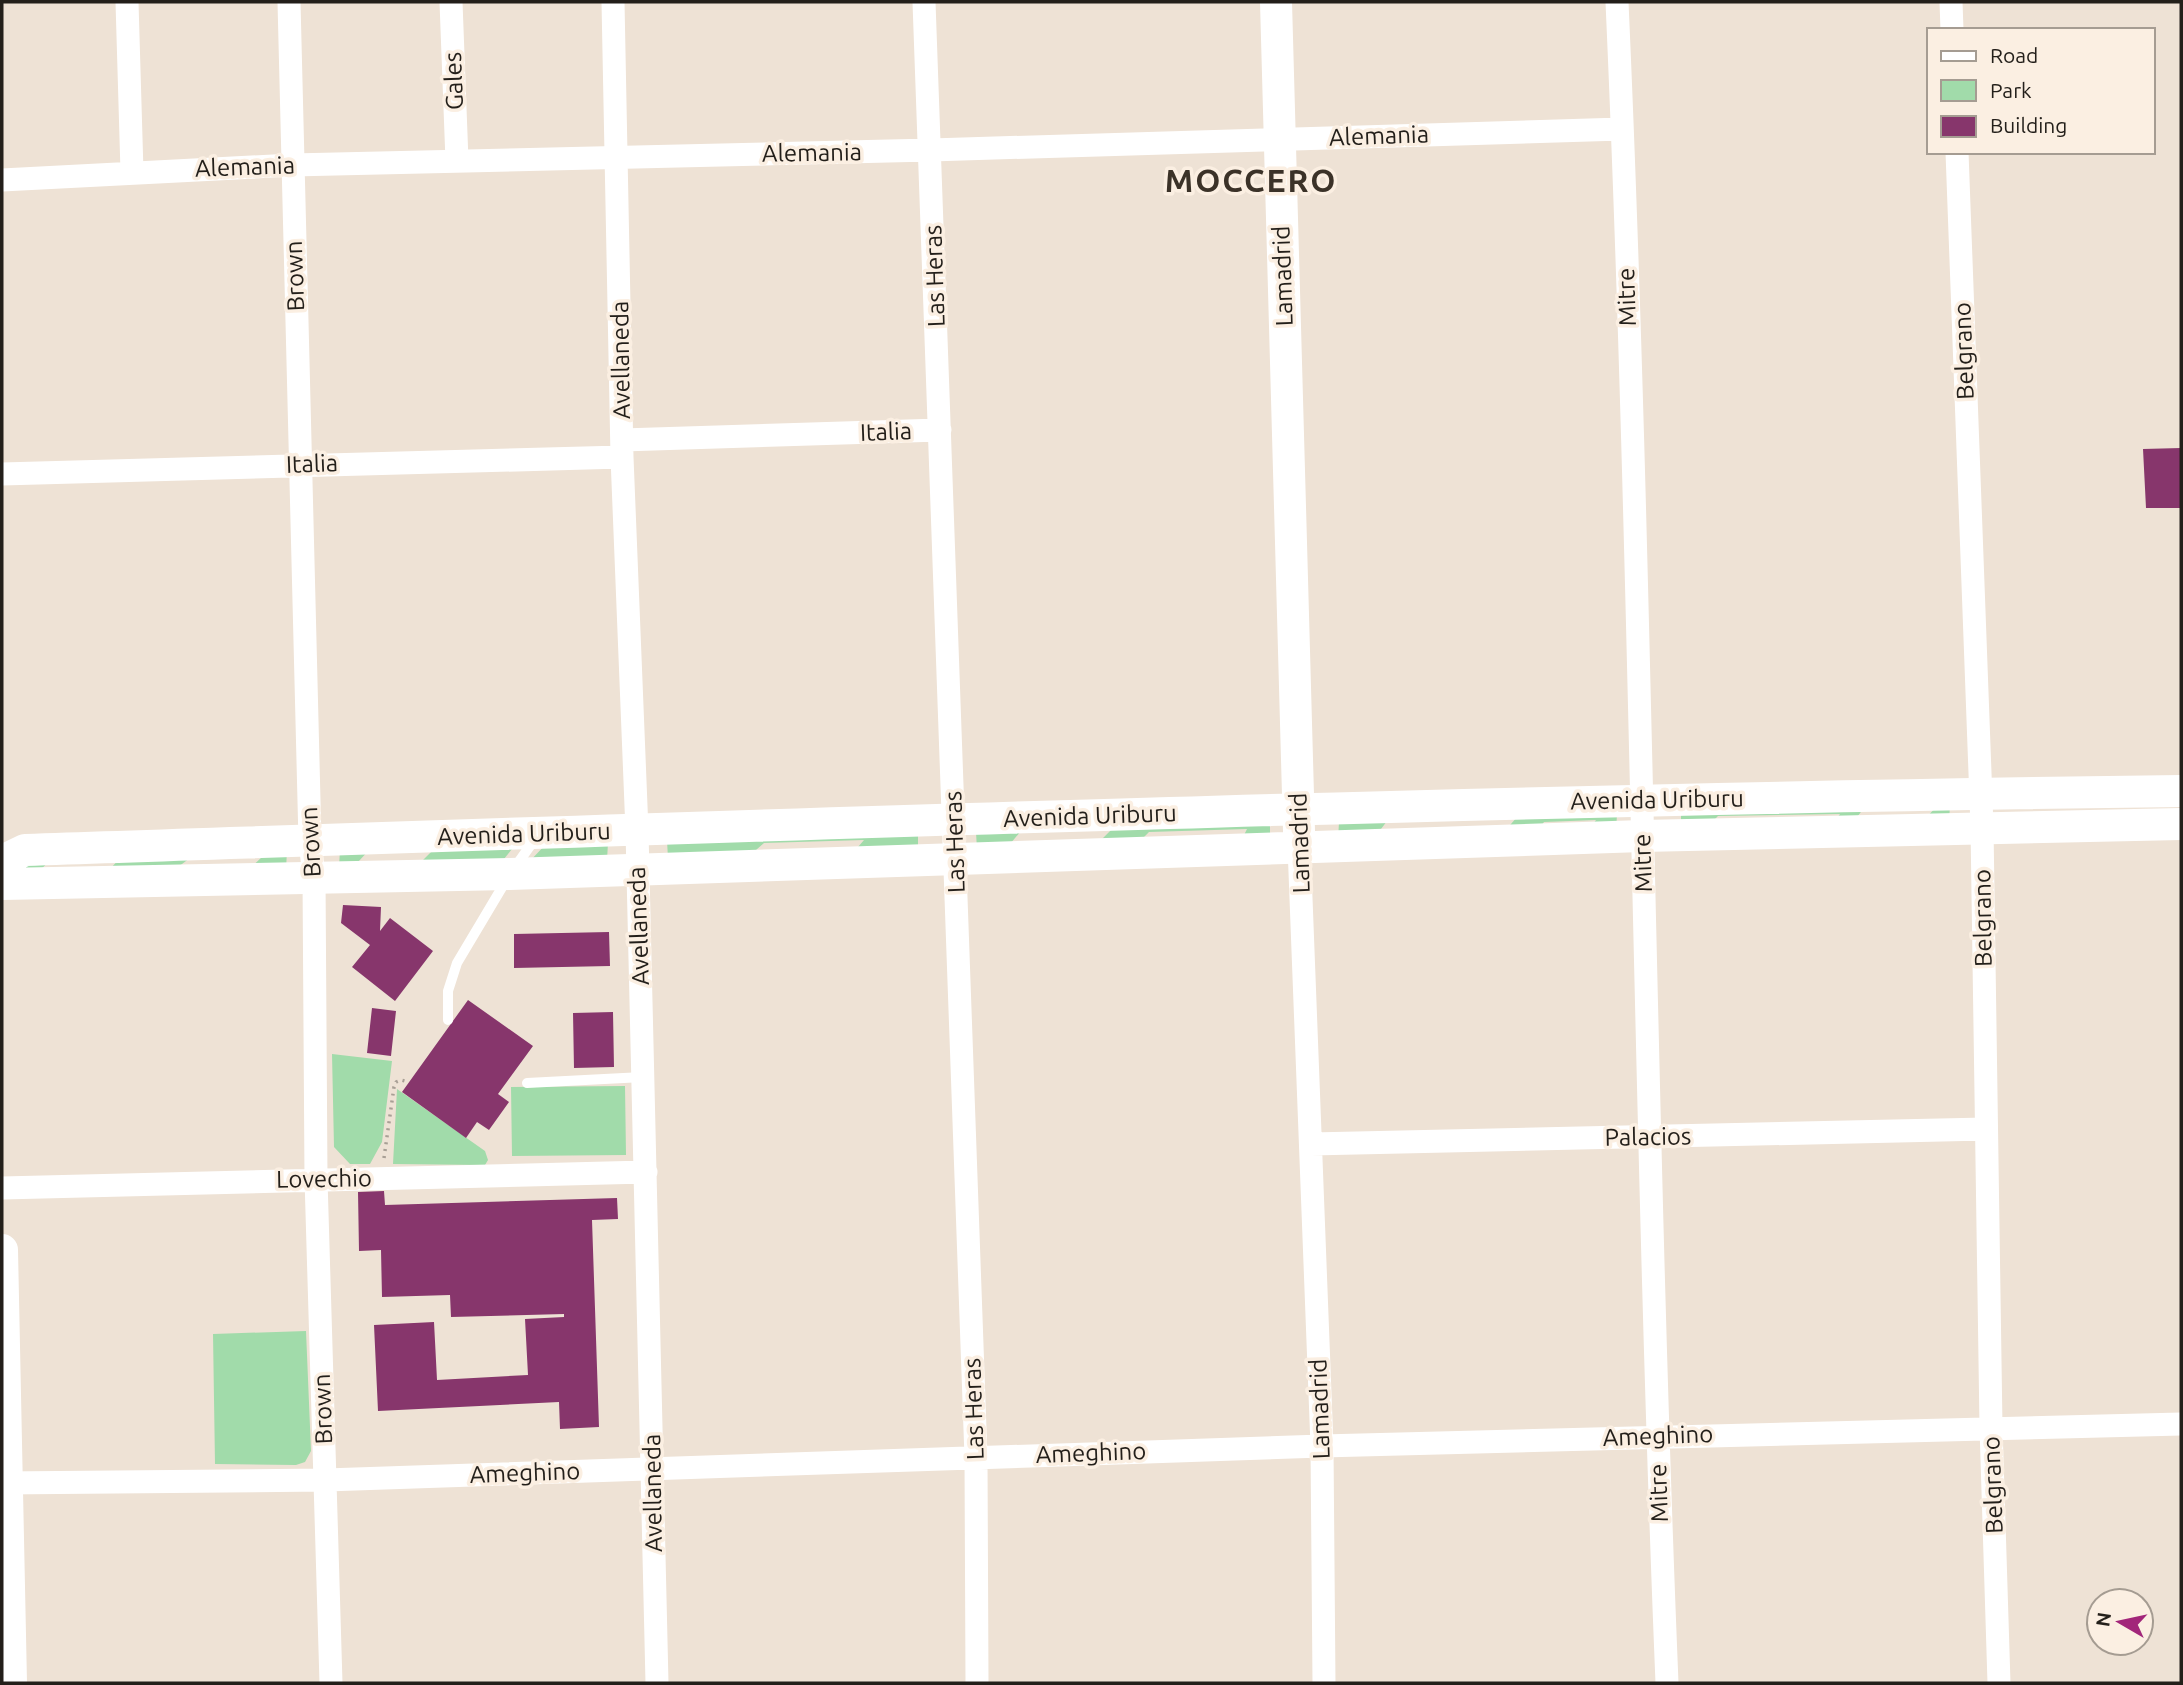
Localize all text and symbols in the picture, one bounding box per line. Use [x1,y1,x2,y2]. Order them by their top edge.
legend [1927,28,2155,154]
text: Road [1990,43,2038,67]
street label: Gales [439,51,468,111]
text: Park [1990,78,2032,102]
text: Building [1990,113,2067,137]
street label: Alemania [1329,120,1429,151]
street label: Alemania [762,138,862,167]
street label: Alemania [195,151,295,182]
district label: MOCCERO [1165,162,1337,198]
street label: Las Heras [919,224,950,328]
street label: Lamadrid [1267,225,1298,327]
street label: Brown [280,240,309,312]
street label: Mitre [1612,267,1641,327]
street label: Avellaneda [606,301,635,419]
street label: Belgrano [1948,302,1979,400]
street label: Italia [859,417,913,446]
street label: Italia [285,449,339,478]
street label: Avenida Uriburu [1570,784,1744,815]
street label: Las Heras [939,790,970,894]
street label: Lamadrid [1284,792,1315,894]
street label: Avenida Uriburu [1003,799,1177,832]
street label: Brown [295,806,326,878]
street label: Avenida Uriburu [437,817,611,850]
street label: Mitre [1628,833,1657,893]
street label: Avellaneda [623,866,654,986]
street label: Belgrano [1968,869,1997,967]
street label: Palacios [1604,1122,1692,1151]
street label: Lovechio [276,1164,372,1193]
street label: Las Heras [958,1357,989,1461]
street label: Lamadrid [1304,1358,1335,1460]
street label: Brown [308,1373,337,1445]
street label: Ameghino [1602,1420,1714,1451]
street label: Avellaneda [638,1434,667,1552]
street label: Belgrano [1977,1436,2008,1534]
street label: Ameghino [1035,1437,1147,1468]
street label: Ameghino [469,1457,581,1488]
street label: Mitre [1644,1463,1673,1523]
north arrow [2085,1587,2155,1657]
text: N [2091,1611,2115,1628]

